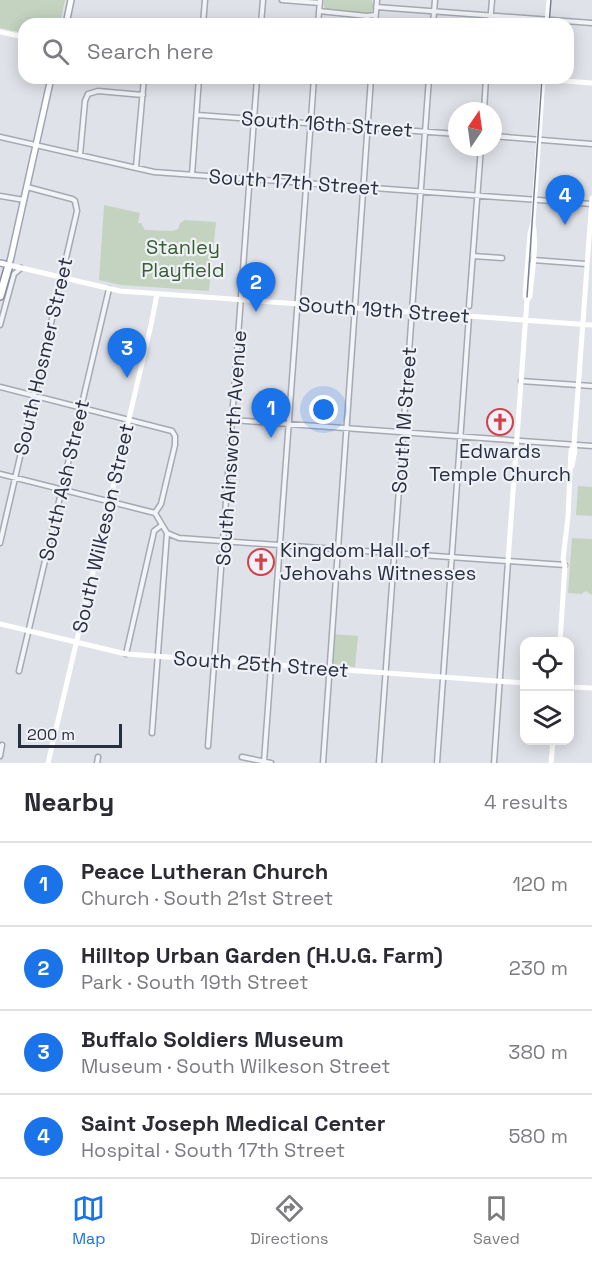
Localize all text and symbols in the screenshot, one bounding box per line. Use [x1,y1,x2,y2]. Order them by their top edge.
search box [18,18,574,84]
icon: search [39,35,72,68]
text: Search here [87,37,214,65]
north arrow [448,102,502,156]
street label: South 16th Street [240,105,414,143]
street label: South 17th Street [208,163,380,201]
pin: 4 [546,176,584,225]
park label: Stanley Playfield [141,234,225,283]
street label: South Hosmer Street [8,255,78,457]
pin: 2 [236,262,276,312]
street label: South 19th Street [297,291,471,329]
pin: 3 [108,328,146,378]
street label: South Ainsworth Avenue [210,329,252,567]
street label: South M Street [386,346,422,494]
pin: 1 [252,388,290,438]
your location [309,395,338,424]
street label: South Ash Street [33,397,95,563]
church icon: Edwards Temple Church [485,407,515,437]
street label: South Wilkeson Street [66,421,140,635]
place label: Edwards Temple Church [429,438,571,487]
place label: Kingdom Hall of Jehovahs Witnesses [280,537,476,586]
church icon: Kingdom Hall of Jehovahs Witnesses [246,547,276,577]
map controls [520,637,574,745]
button: locate [520,637,574,691]
street label: South 25th Street [173,645,349,683]
button: layers [520,691,574,745]
scale bar [18,721,122,748]
text: 200 m [27,724,75,745]
text: Nearby [24,785,114,819]
text: 4 results [484,789,568,815]
text: Peace Lutheran Church [81,857,328,885]
text: 1 [39,871,48,897]
text: 120 m [512,871,568,897]
text: Church · South 21st Street [81,885,333,911]
text: Hilltop Urban Garden (H.U.G. Farm) [81,941,443,969]
text: 2 [38,955,49,981]
text: 230 m [509,955,568,981]
text: Park · South 19th Street [81,969,308,995]
text: Buffalo Soldiers Museum [81,1025,344,1053]
text: 3 [37,1039,50,1065]
text: 380 m [508,1039,568,1065]
text: Museum · South Wilkeson Street [81,1053,390,1079]
text: Saint Joseph Medical Center [81,1109,385,1137]
text: 4 [37,1123,50,1149]
text: 580 m [508,1123,568,1149]
text: Hospital · South 17th Street [81,1137,345,1163]
tab: Map [72,1192,106,1249]
tab: Directions [250,1192,329,1249]
tab: Saved [473,1192,520,1249]

